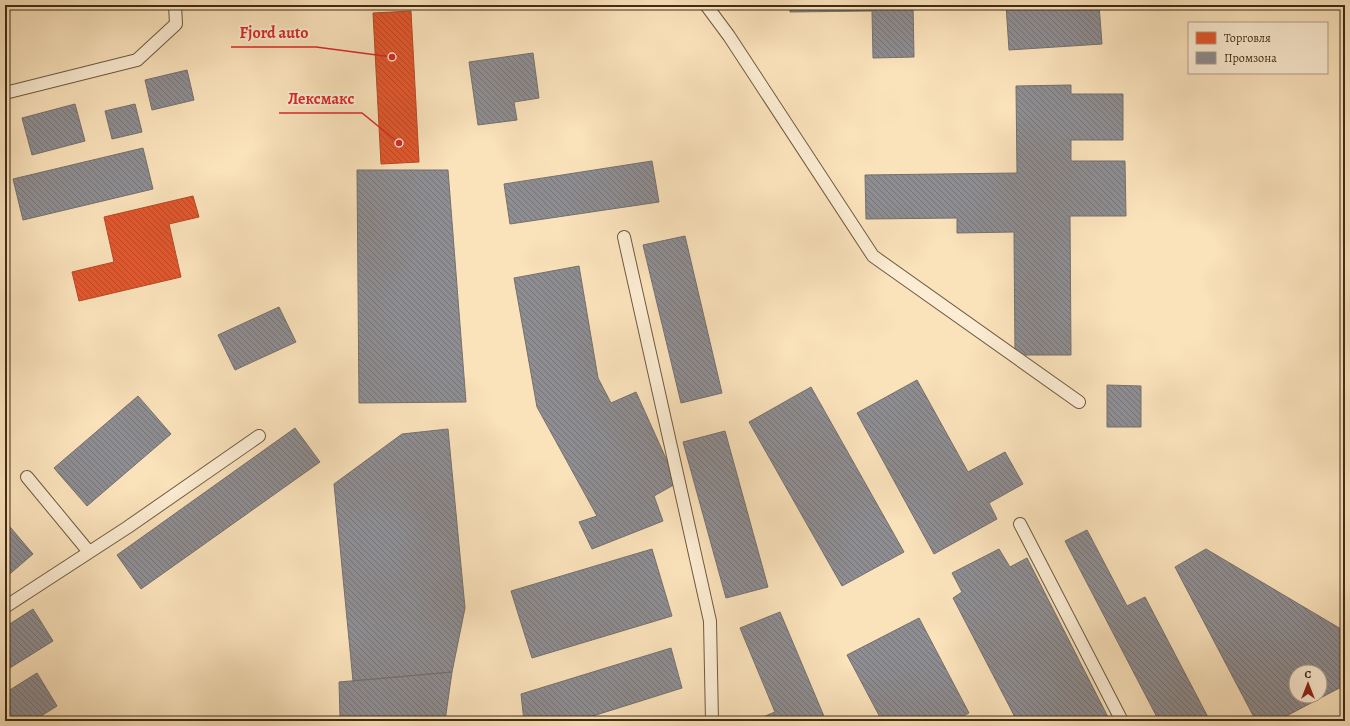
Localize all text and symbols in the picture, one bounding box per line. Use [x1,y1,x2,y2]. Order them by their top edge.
callout: Fjord auto [231,19,316,47]
text: Fjord auto [240,22,308,44]
legend [1188,22,1328,74]
text: Торговля [1224,30,1271,46]
text: Промзона [1224,50,1277,66]
callout: Лексмакс [279,85,362,113]
text: Лексмакс [288,88,354,110]
north arrow [1288,664,1328,704]
text: С [1305,667,1312,682]

